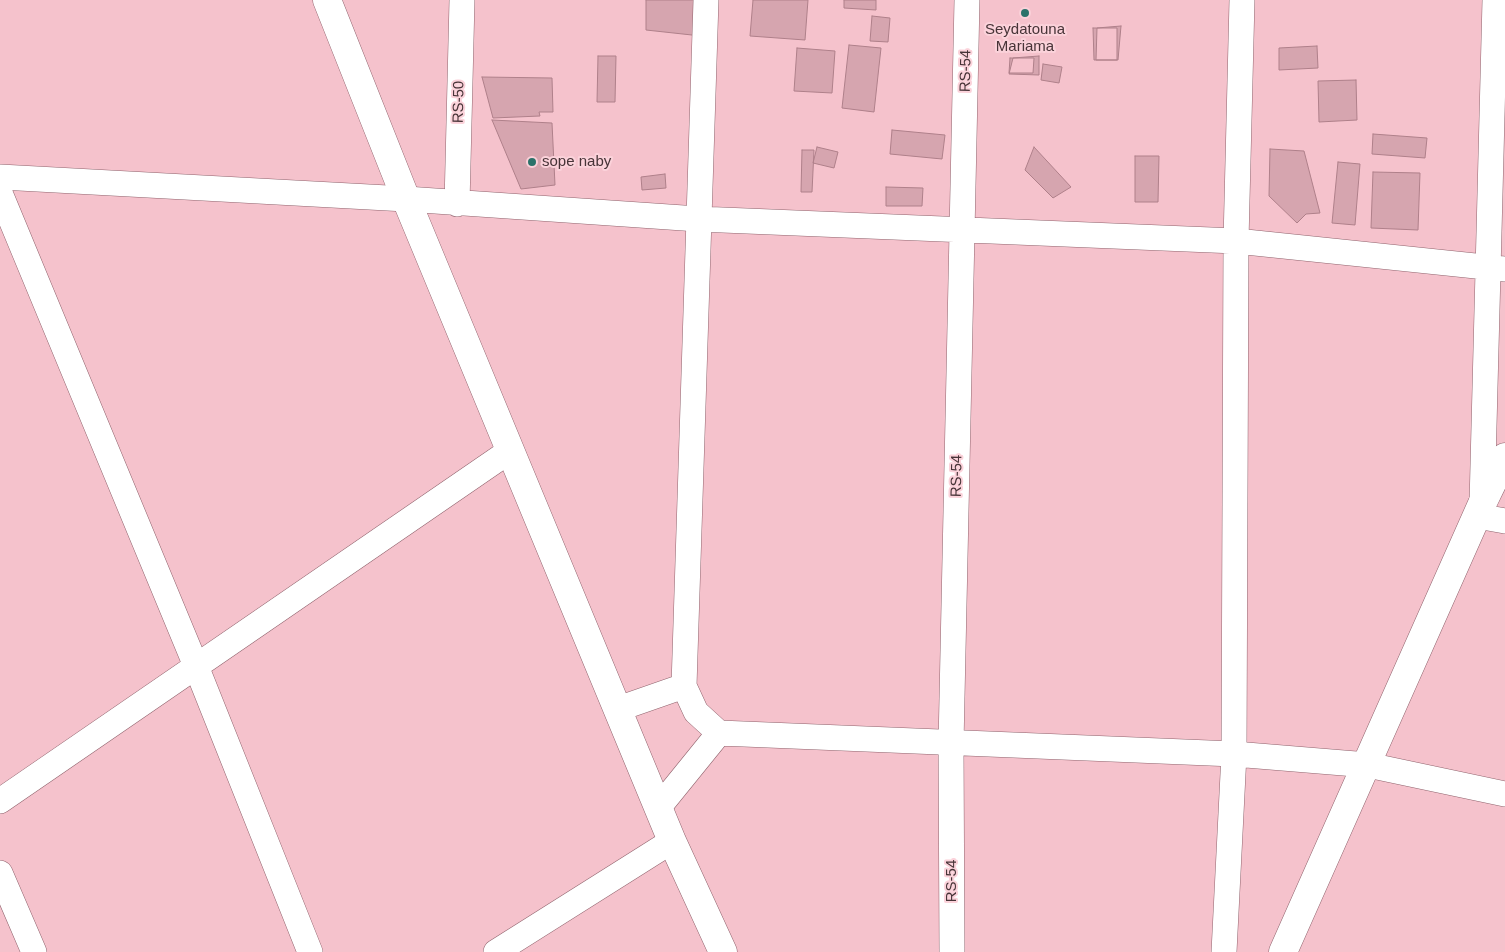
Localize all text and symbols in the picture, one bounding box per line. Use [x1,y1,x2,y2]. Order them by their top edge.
marker: Seydatouna Mariama [1019,7,1031,19]
place label: Seydatouna Mariama [985,21,1065,56]
street label: RS-54 [957,50,975,92]
street label: RS-50 [450,81,468,123]
place label: sope naby [542,153,611,171]
marker: sope naby [526,156,538,168]
street label: RS-54 [948,455,966,497]
street label: RS-54 [943,860,961,902]

